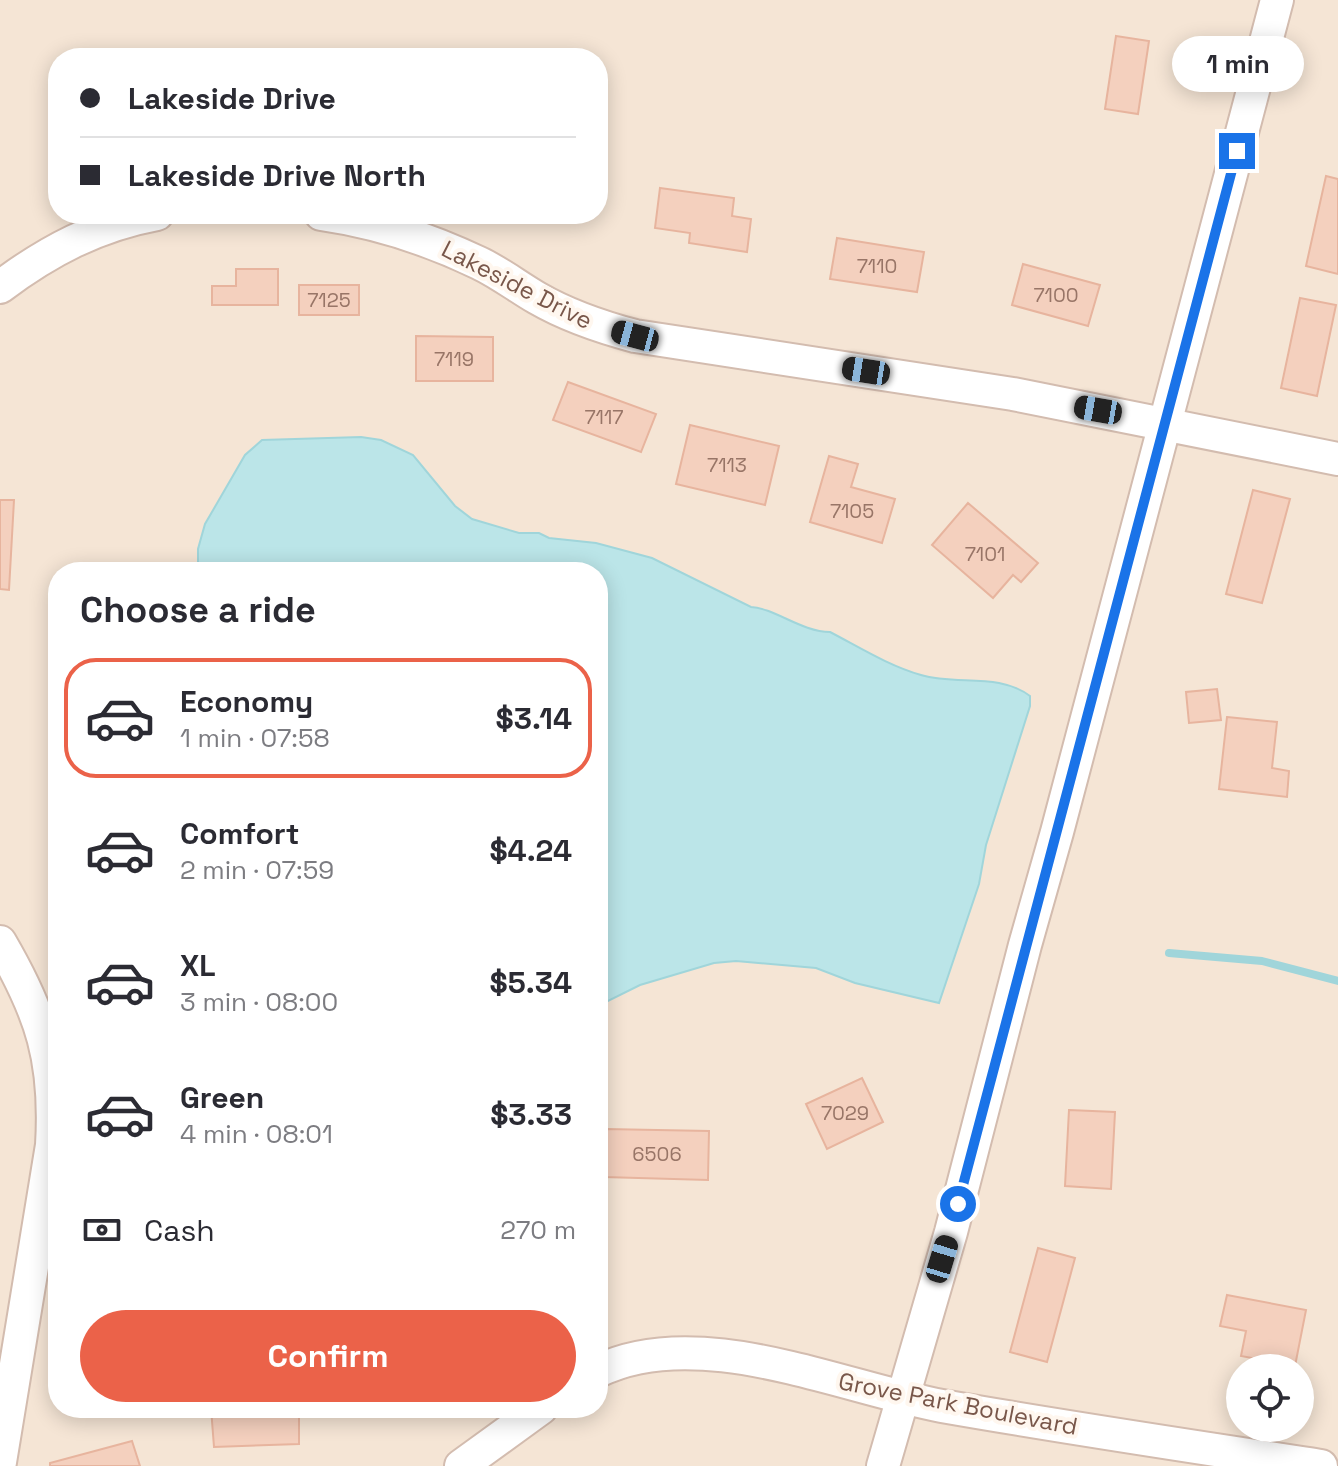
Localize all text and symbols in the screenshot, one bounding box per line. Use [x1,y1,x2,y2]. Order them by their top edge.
callout: 1 min [1171,35,1303,91]
text: 1 min [1206,47,1270,81]
text: Lakeside Drive [128,79,336,118]
route end [1219,133,1255,169]
text: Lakeside Drive North [128,156,426,195]
street label: Lakeside Drive [437,233,598,336]
house number: 7110 [857,253,897,279]
house number: 7100 [1033,282,1079,308]
house number: 7125 [307,287,351,313]
car [609,318,661,354]
house number: 7119 [434,346,474,372]
car [840,355,892,387]
car [1072,394,1124,426]
house number: 7117 [584,404,624,430]
house number: 7113 [707,452,747,478]
house number: 7105 [830,498,874,524]
house number: 7101 [965,541,1005,567]
text: Choose a ride [80,587,316,633]
icon: car [84,682,156,754]
text: Economy [180,682,313,721]
text: $3.14 [496,699,572,738]
text: 1 min · 07:58 [180,721,330,755]
icon: car [84,814,156,886]
text: Comfort [180,814,299,853]
text: $4.24 [489,831,572,870]
text: 2 min · 07:59 [180,853,334,887]
icon: car [84,946,156,1018]
text: XL [180,946,216,985]
text: $5.34 [490,963,572,1002]
text: 3 min · 08:00 [180,985,338,1019]
icon: car [84,1078,156,1150]
text: Green [180,1078,264,1117]
text: $3.33 [490,1095,572,1134]
house number: 7029 [821,1100,869,1126]
text: 4 min · 08:01 [180,1117,333,1151]
house number: 6506 [632,1141,682,1167]
route start [940,1186,976,1222]
icon: cash [80,1208,124,1252]
text: Cash [144,1211,215,1250]
text: 270 m [500,1213,576,1247]
car [924,1233,960,1285]
button: Confirm [80,1310,576,1402]
map controls [1226,1354,1314,1442]
button: locate [1226,1354,1314,1442]
street label: Grove Park Boulevard [836,1365,1080,1442]

